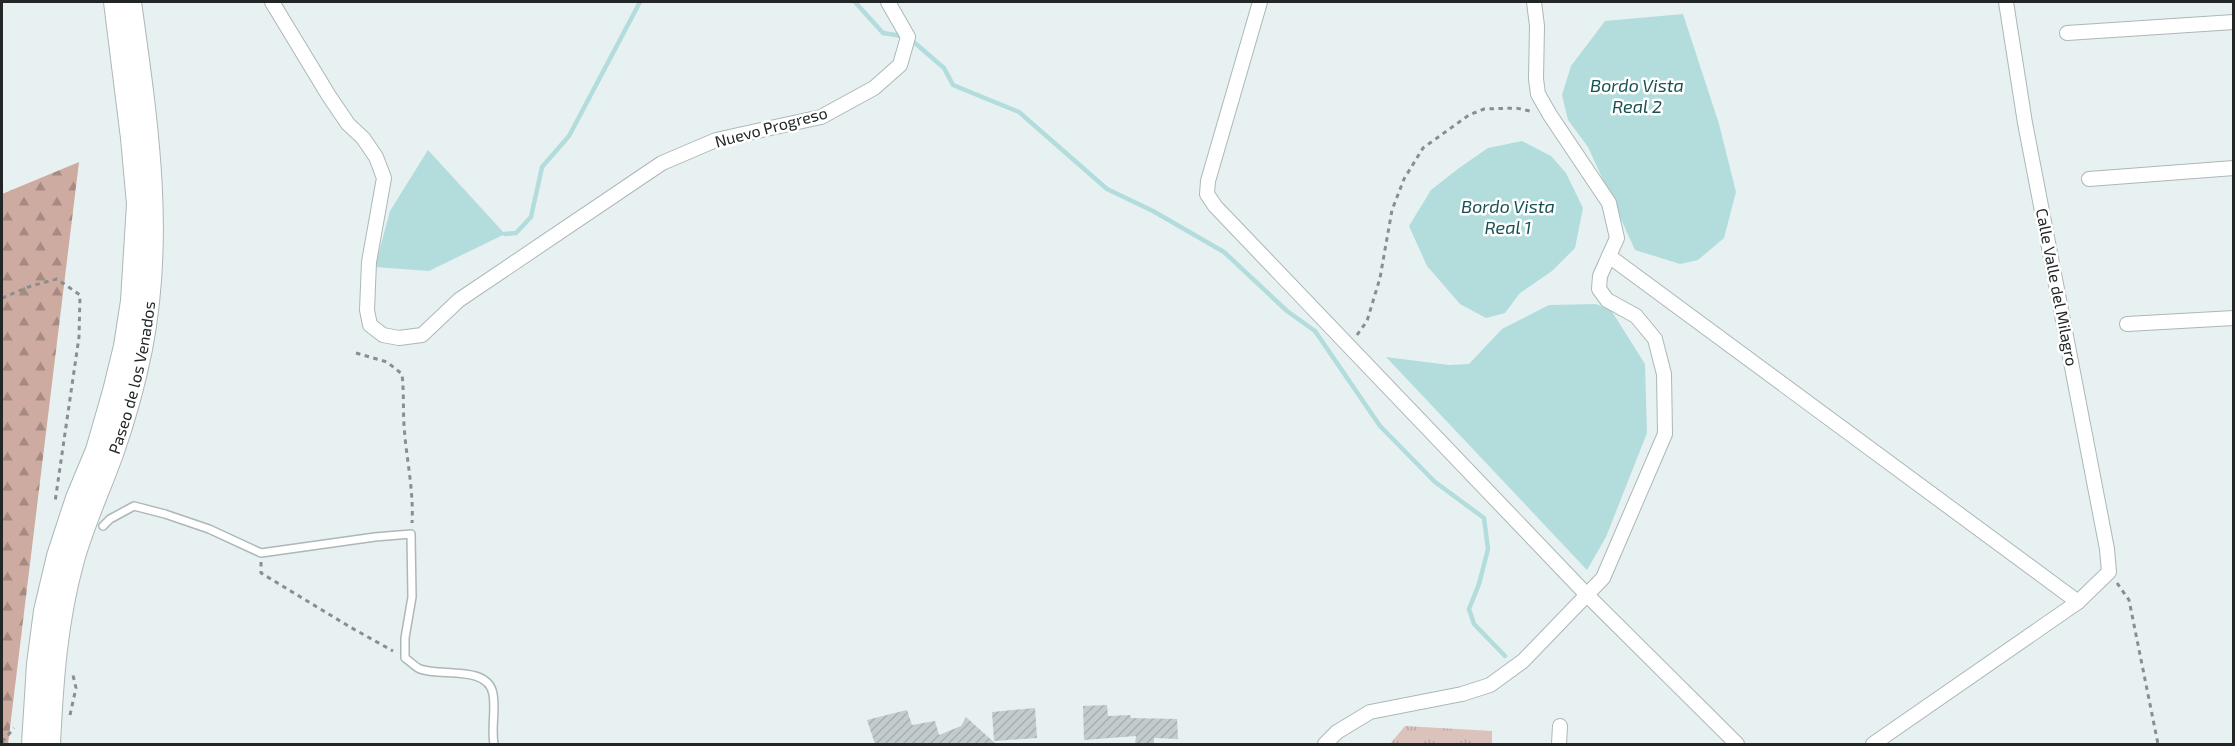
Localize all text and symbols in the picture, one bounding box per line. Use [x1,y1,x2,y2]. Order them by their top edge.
water label: Bordo Vista Real 2 [1590,74,1684,117]
street label: Nuevo Progreso [713,102,829,151]
water label: Bordo Vista Real 1 [1461,195,1555,238]
street label: Calle Valle del Milagro [2033,206,2082,367]
street label: Paseo de los Venados [104,300,158,456]

